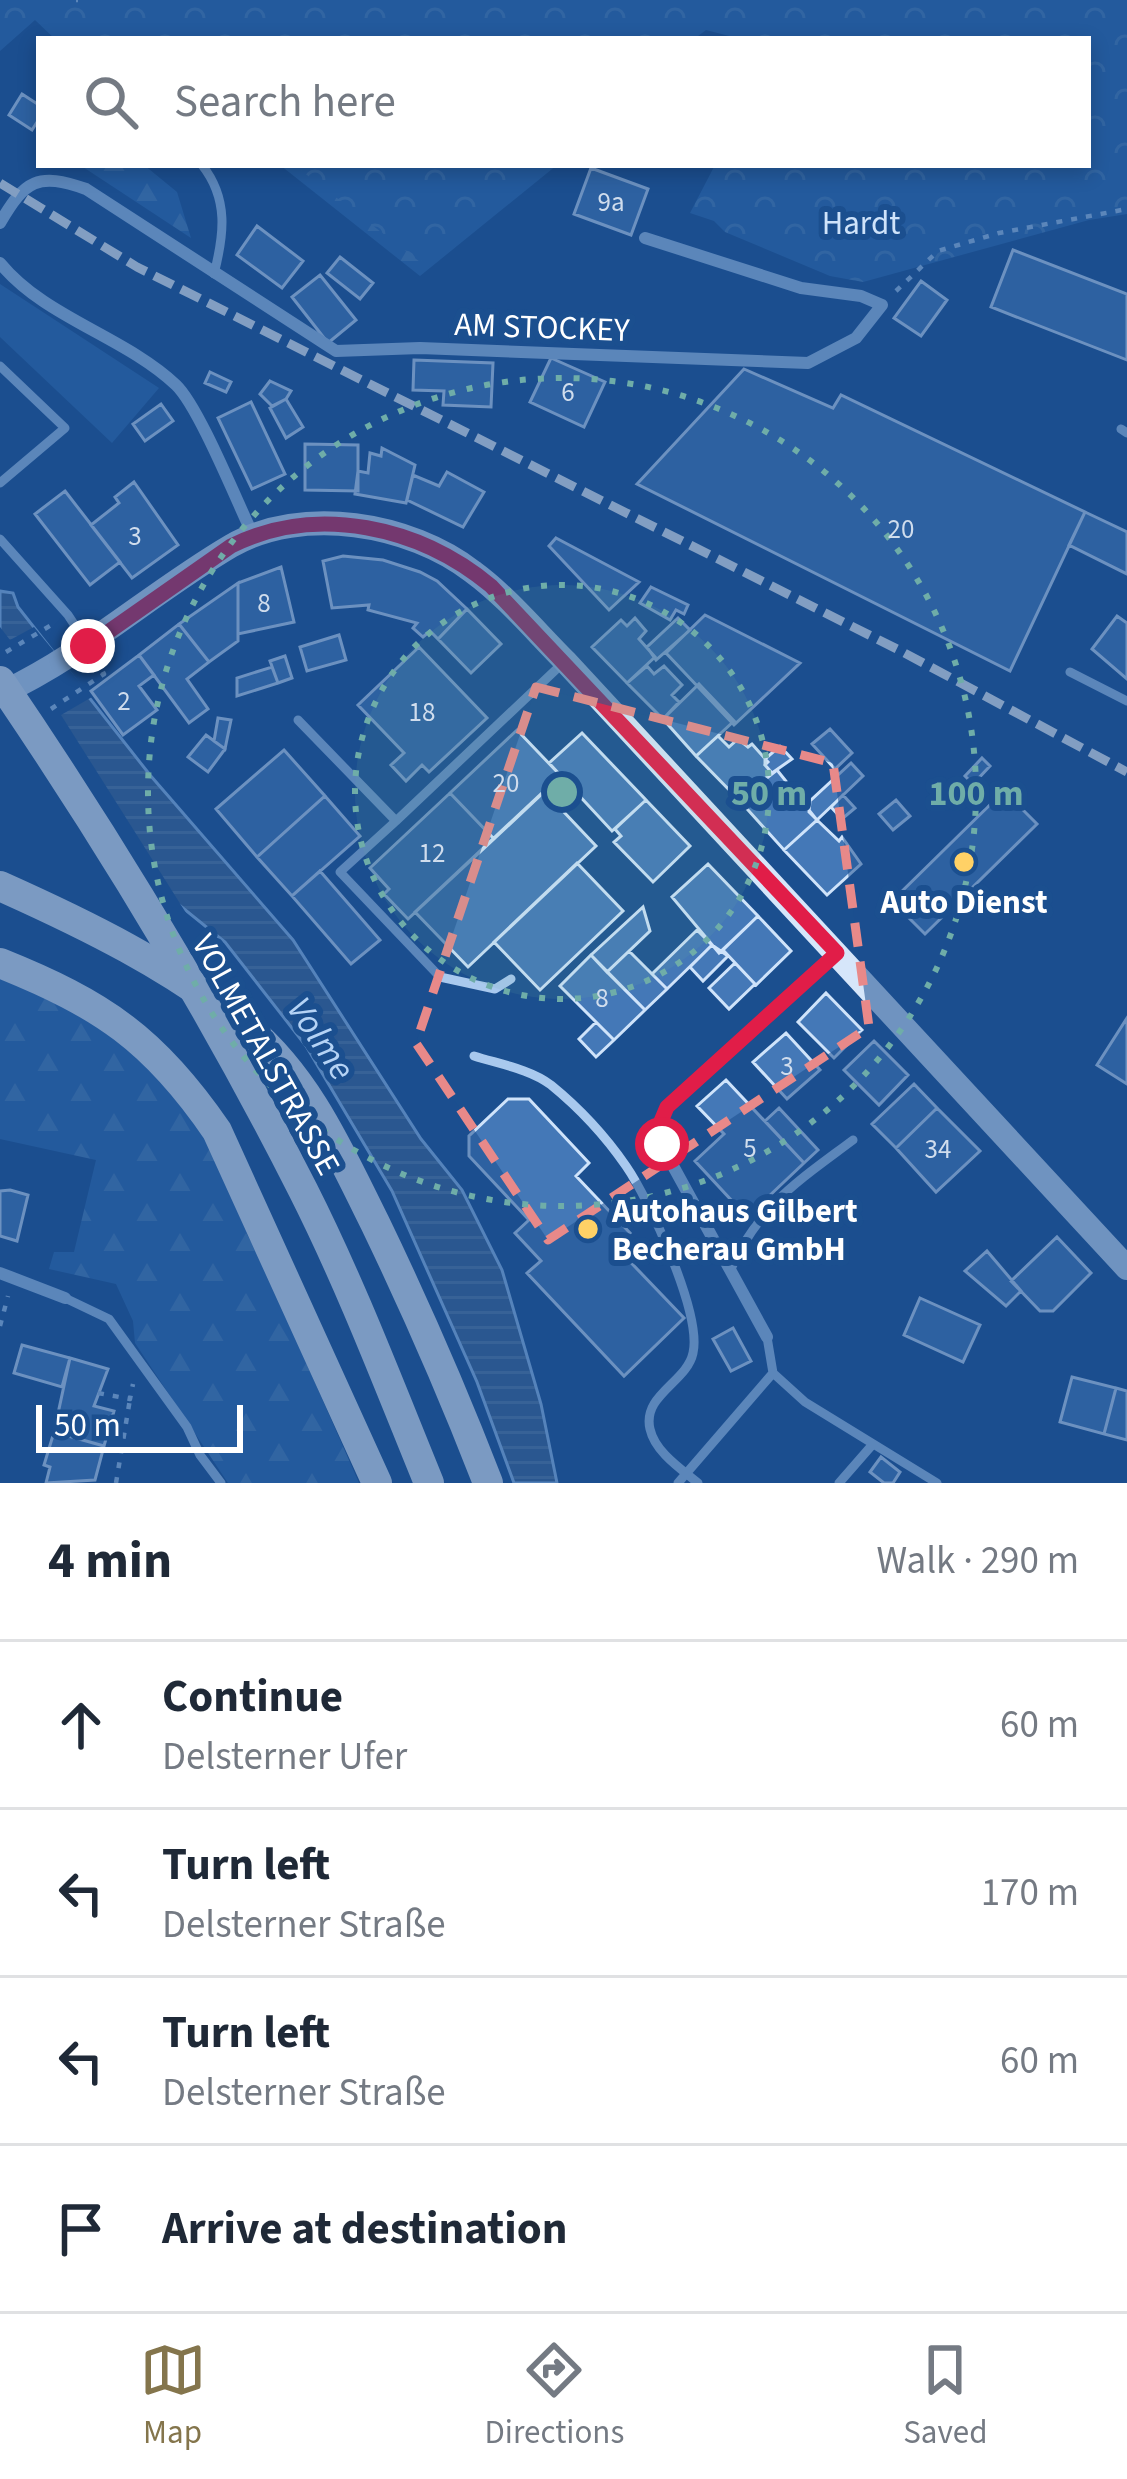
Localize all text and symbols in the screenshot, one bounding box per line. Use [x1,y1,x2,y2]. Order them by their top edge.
search box [36,36,1091,168]
icon: search [78,69,144,135]
text: Search here [174,70,396,134]
house number: 9a [597,183,625,222]
park label: Hardt [822,200,900,247]
street label: AM STOCKEY [454,301,631,354]
house number: 6 [561,373,575,412]
house number: 20 [888,510,914,549]
house number: 3 [128,517,142,556]
house number: 8 [257,584,271,623]
route end [61,619,115,673]
house number: 2 [117,682,131,721]
house number: 18 [409,693,435,732]
house number: 20 [493,764,519,803]
text: 50 m [731,768,807,819]
text: 100 m [928,768,1024,819]
centre of rings [541,771,583,813]
house number: 12 [419,834,445,873]
marker: Auto Dienst [951,849,977,875]
place label: Auto Dienst [879,879,1048,926]
street label: VOLMETALSTRASSE [180,926,351,1184]
house number: 8 [595,979,609,1018]
water label: Volme [274,987,367,1091]
house number: 3 [780,1047,794,1086]
route start [635,1117,689,1171]
house number: 5 [743,1129,757,1168]
house number: 34 [925,1130,951,1169]
place label: Autohaus Gilbert Becherau GmbH [611,1188,858,1273]
marker: Autohaus Gilbert Becherau GmbH [575,1216,601,1242]
scale bar [36,1399,243,1452]
text: 50 m [54,1402,121,1449]
text: 4 min [48,1525,172,1597]
text: Walk · 290 m [876,1533,1079,1589]
text: Continue [162,1665,343,1729]
icon: ahead [48,1692,114,1758]
text: 60 m [1000,1697,1079,1753]
text: Delsterner Ufer [162,1729,407,1785]
text: Turn left [162,1833,330,1897]
icon: left [48,1860,114,1926]
text: 170 m [981,1865,1079,1921]
text: Delsterner Straße [162,1897,446,1953]
text: Turn left [162,2001,330,2065]
icon: left [48,2028,114,2094]
text: 60 m [1000,2033,1079,2089]
text: Delsterner Straße [162,2065,446,2121]
icon: arrive [48,2196,114,2262]
text: Arrive at destination [162,2197,567,2261]
tab: Map [140,2337,206,2456]
tab: Directions [485,2337,624,2456]
tab: Saved [903,2337,987,2456]

